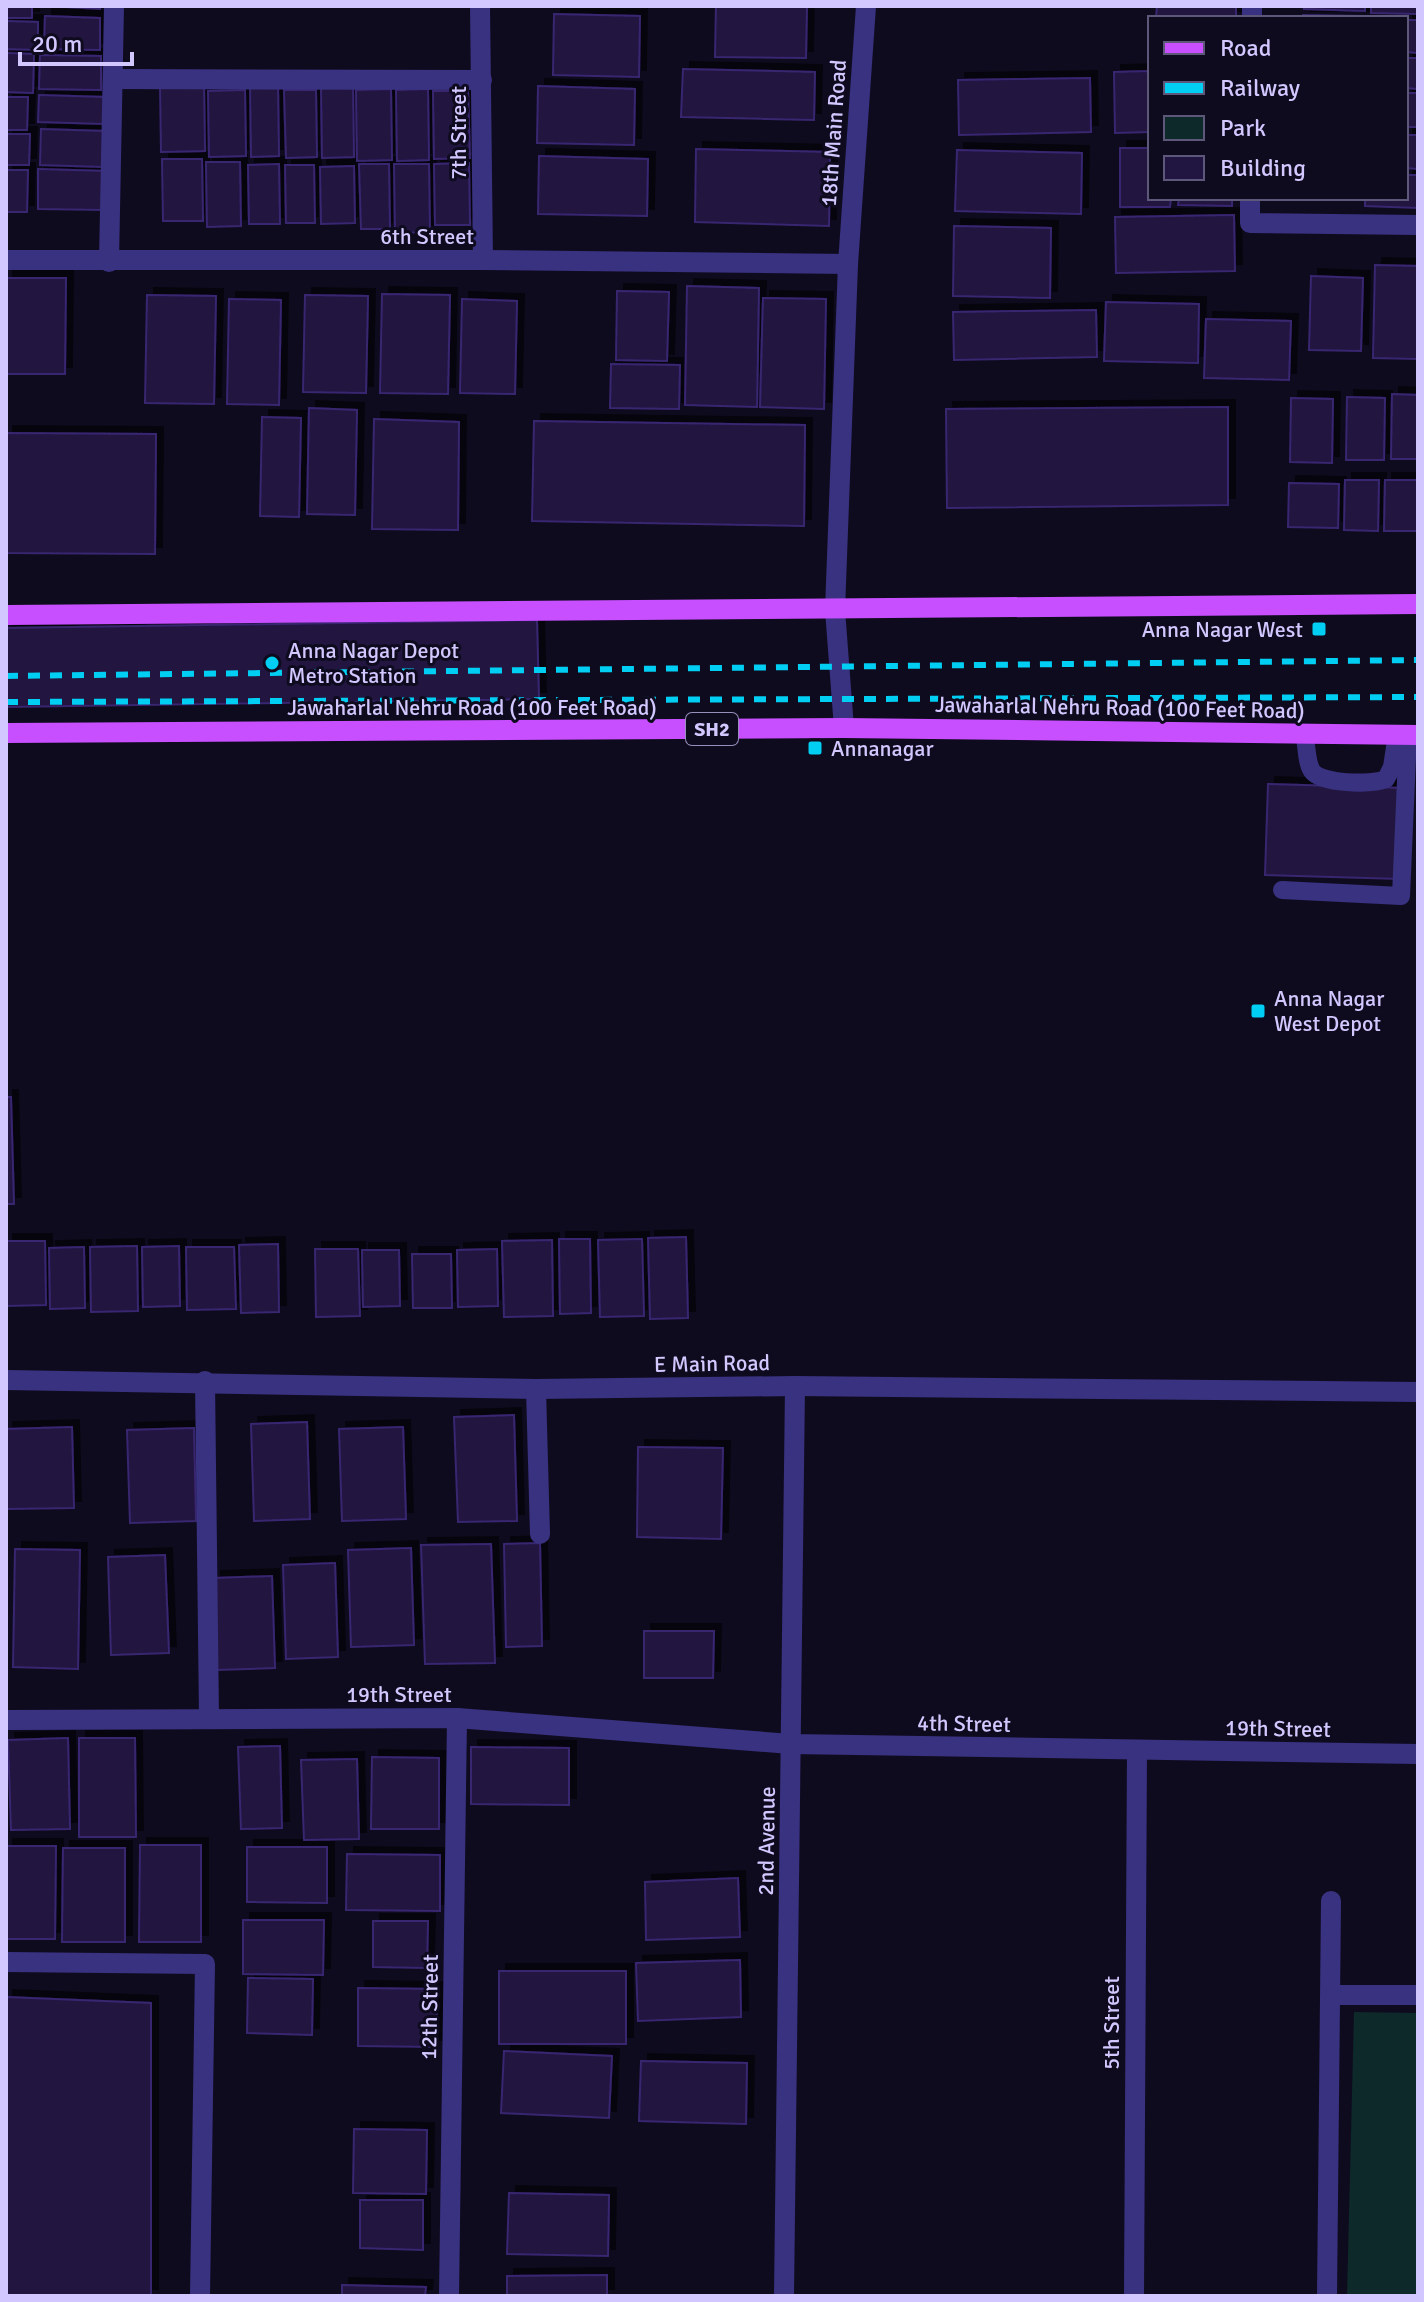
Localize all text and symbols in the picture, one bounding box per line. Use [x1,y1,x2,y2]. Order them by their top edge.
scale bar [20,16,132,66]
legend [1148,16,1408,200]
text: 20 m [32,29,82,59]
text: Road [1220,33,1271,63]
street label: 18th Main Road [815,59,852,207]
text: Railway [1220,73,1300,103]
street label: 7th Street [445,86,472,180]
text: Park [1220,113,1266,143]
text: Building [1220,153,1306,183]
street label: 6th Street [380,223,474,250]
place label: Anna Nagar West [1142,616,1303,643]
marker: Anna Nagar West [1310,620,1328,638]
place label: Anna Nagar Depot Metro Station [288,637,459,689]
marker: Anna Nagar Depot Metro Station [263,654,281,672]
street label: Jawaharlal Nehru Road (100 Feet Road) [935,691,1305,724]
street label: Jawaharlal Nehru Road (100 Feet Road) [287,694,657,721]
road number: SH2 [686,713,738,745]
place label: Annanagar [831,735,934,762]
marker: Annanagar [806,739,824,757]
place label: Anna Nagar West Depot [1274,985,1384,1037]
marker: Anna Nagar West Depot [1249,1002,1267,1020]
street label: E Main Road [654,1349,770,1378]
street label: 19th Street [346,1681,452,1708]
street label: 4th Street [917,1709,1011,1738]
street label: 19th Street [1225,1714,1331,1743]
street label: 2nd Avenue [752,1786,781,1896]
street label: 12th Street [415,1954,444,2060]
street label: 5th Street [1098,1976,1125,2070]

